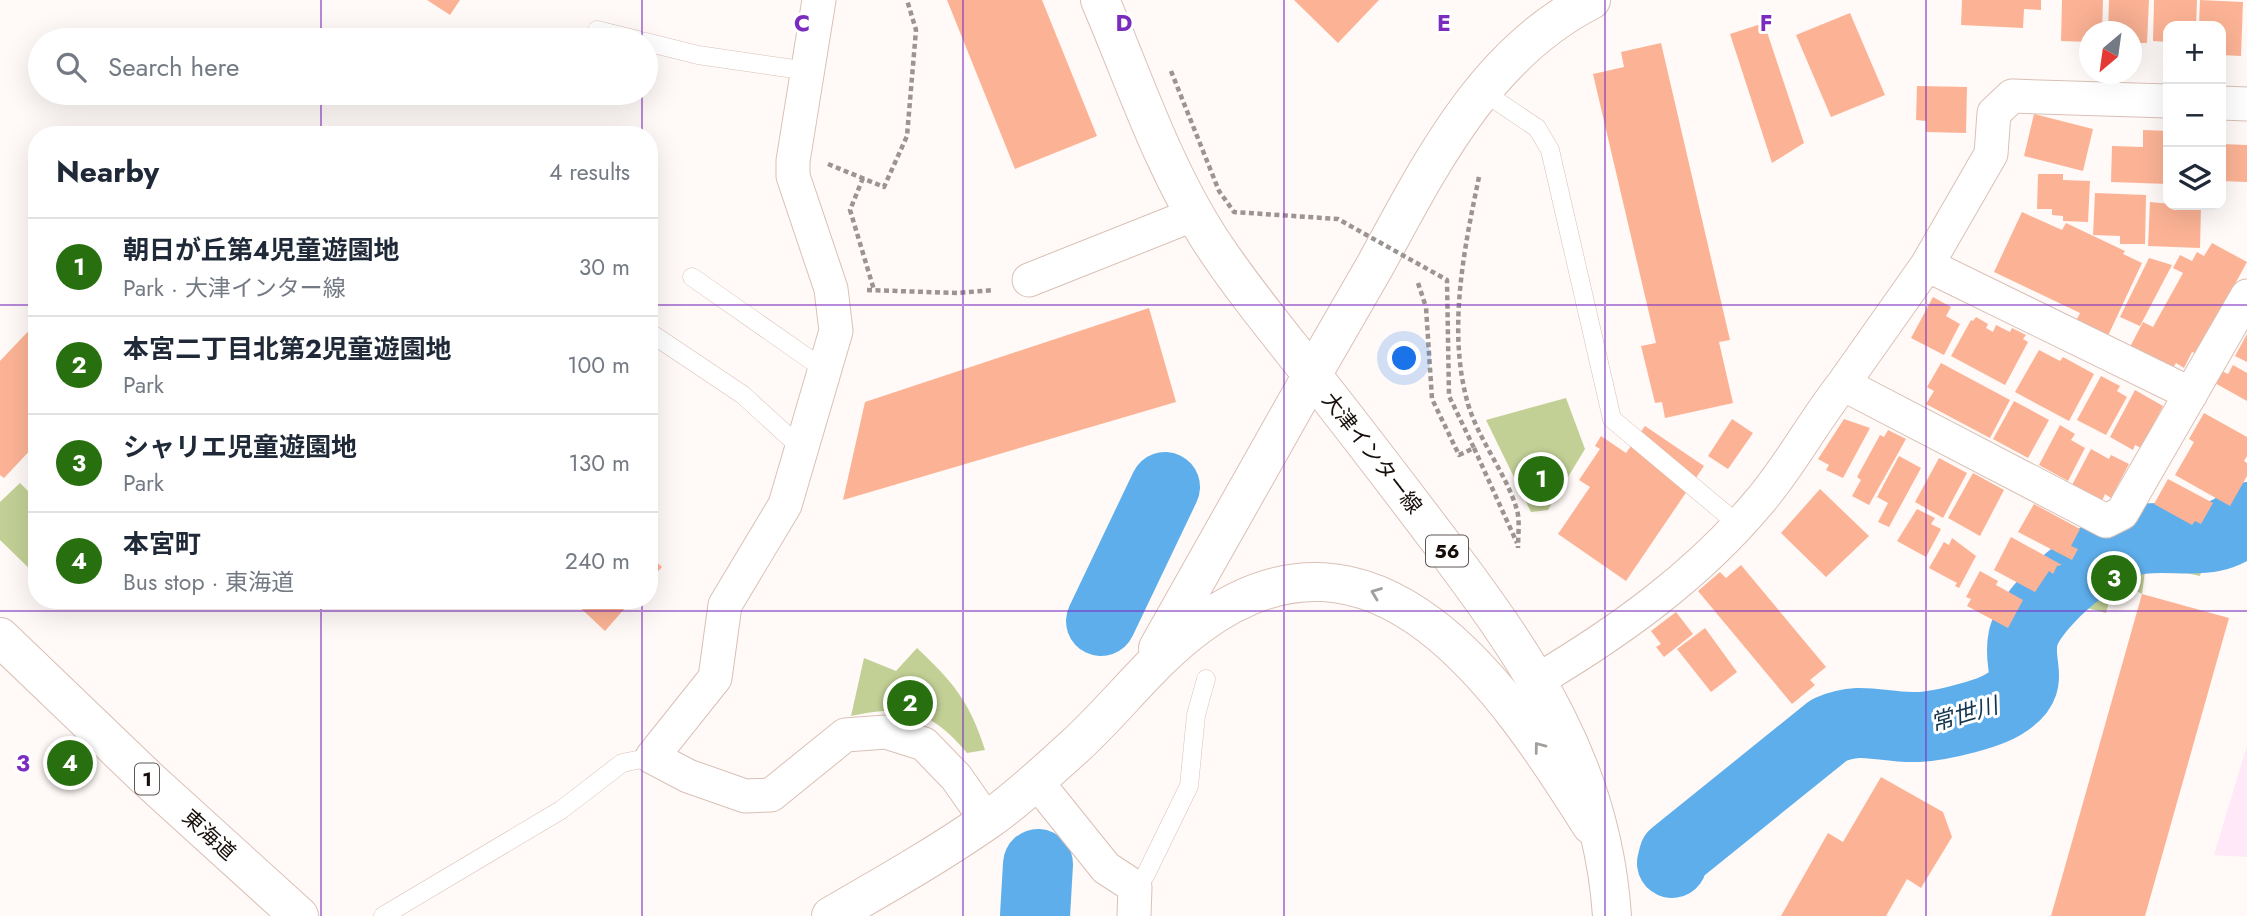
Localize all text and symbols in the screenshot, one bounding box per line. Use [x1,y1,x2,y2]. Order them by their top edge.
text: C [794,6,810,40]
text: D [1116,6,1133,40]
text: E [1437,6,1451,40]
text: F [1760,6,1772,40]
north arrow [2079,21,2142,84]
map controls [2163,21,2226,210]
button: + [2163,21,2226,84]
search box [28,28,658,105]
icon: search [52,48,90,86]
text: Search here [108,48,240,86]
button: − [2163,84,2226,147]
button: layers [2163,147,2226,210]
text: Nearby [56,150,159,193]
text: 4 results [549,155,630,189]
text: 朝日が丘第４児童遊園地 [123,231,399,269]
text: 1 [73,250,85,284]
text: 30 m [579,250,630,284]
text: Park · 大津インター線 [123,271,346,305]
text: 本宮二丁目北第２児童遊園地 [123,330,451,368]
your location [1387,341,1421,375]
text: 2 [71,348,87,382]
text: 100 m [567,348,630,382]
text: Park [123,368,164,402]
street label: 大津インター線 [1315,386,1429,520]
text: シャリエ児童遊園地 [123,428,357,466]
text: 3 [72,446,86,480]
text: 130 m [568,446,630,480]
pin: 1 [1518,453,1564,505]
text: Park [123,466,164,500]
text: 本宮町 [123,525,201,563]
road number: 56 [1426,536,1468,566]
text: 4 [71,544,87,578]
text: 240 m [565,544,630,578]
pin: 3 [2091,552,2137,604]
text: Bus stop · 東海道 [123,565,294,599]
one-way arrow [1370,587,1382,601]
pin: 2 [887,677,933,729]
water label: 常世川 [1926,687,2005,740]
pin: 4 [47,737,93,789]
one-way arrow [1534,742,1547,755]
text: 3 [16,746,30,780]
road number: 1 [135,764,159,794]
street label: 東海道 [176,803,242,867]

